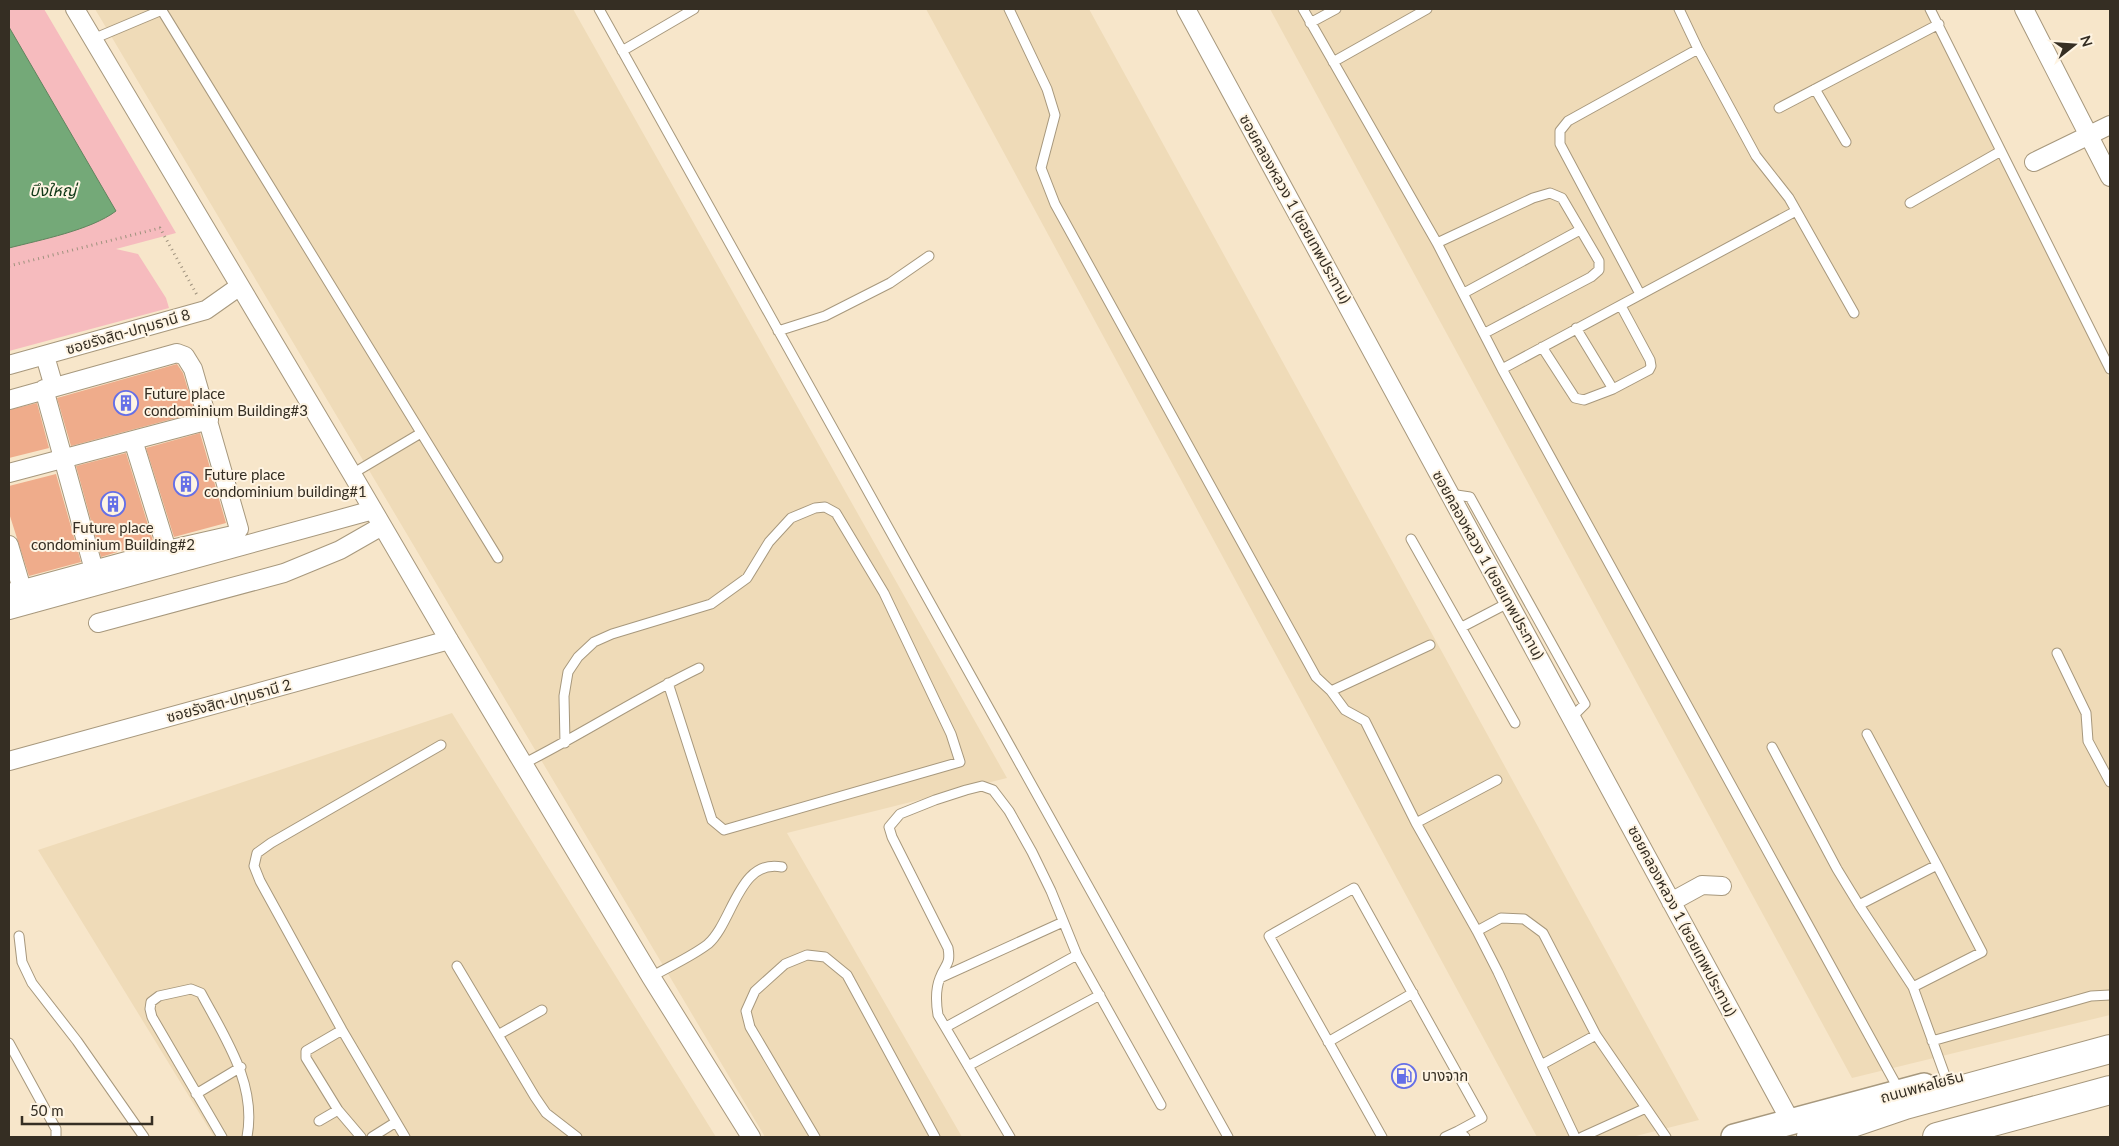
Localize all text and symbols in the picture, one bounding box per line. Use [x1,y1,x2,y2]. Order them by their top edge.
north arrow [2049,20,2099,70]
text: N [2077,33,2097,49]
street label: ซอยคลองหลวง 1 (ซอยเทพประทาน) [1236,111,1355,306]
water label: บึงใหญ่ [30,180,78,199]
street label: ซอยรังสิต-ปทุมธานี 8 [64,305,192,358]
place label: Future place condominium Building#3 [144,384,308,419]
building icon: Future place condominium Building#3 [113,390,139,416]
place label: Future place condominium building#1 [204,465,367,500]
street label: ซอยคลองหลวง 1 (ซอยเทพประทาน) [1429,467,1548,662]
building icon: Future place condominium building#1 [173,471,199,497]
building icon: Future place condominium Building#2 [100,491,126,517]
place label: Future place condominium Building#2 [31,518,195,553]
street label: ซอยรังสิต-ปทุมธานี 2 [164,675,293,726]
street label: ซอยคลองหลวง 1 (ซอยเทพประทาน) [1625,822,1741,1019]
fuel station icon: บางจาก [1391,1063,1417,1089]
place label: บางจาก [1422,1066,1468,1084]
street label: ถนนพหลโยธิน [1878,1066,1965,1106]
scale bar [22,1094,152,1126]
text: 50 m [30,1101,64,1119]

